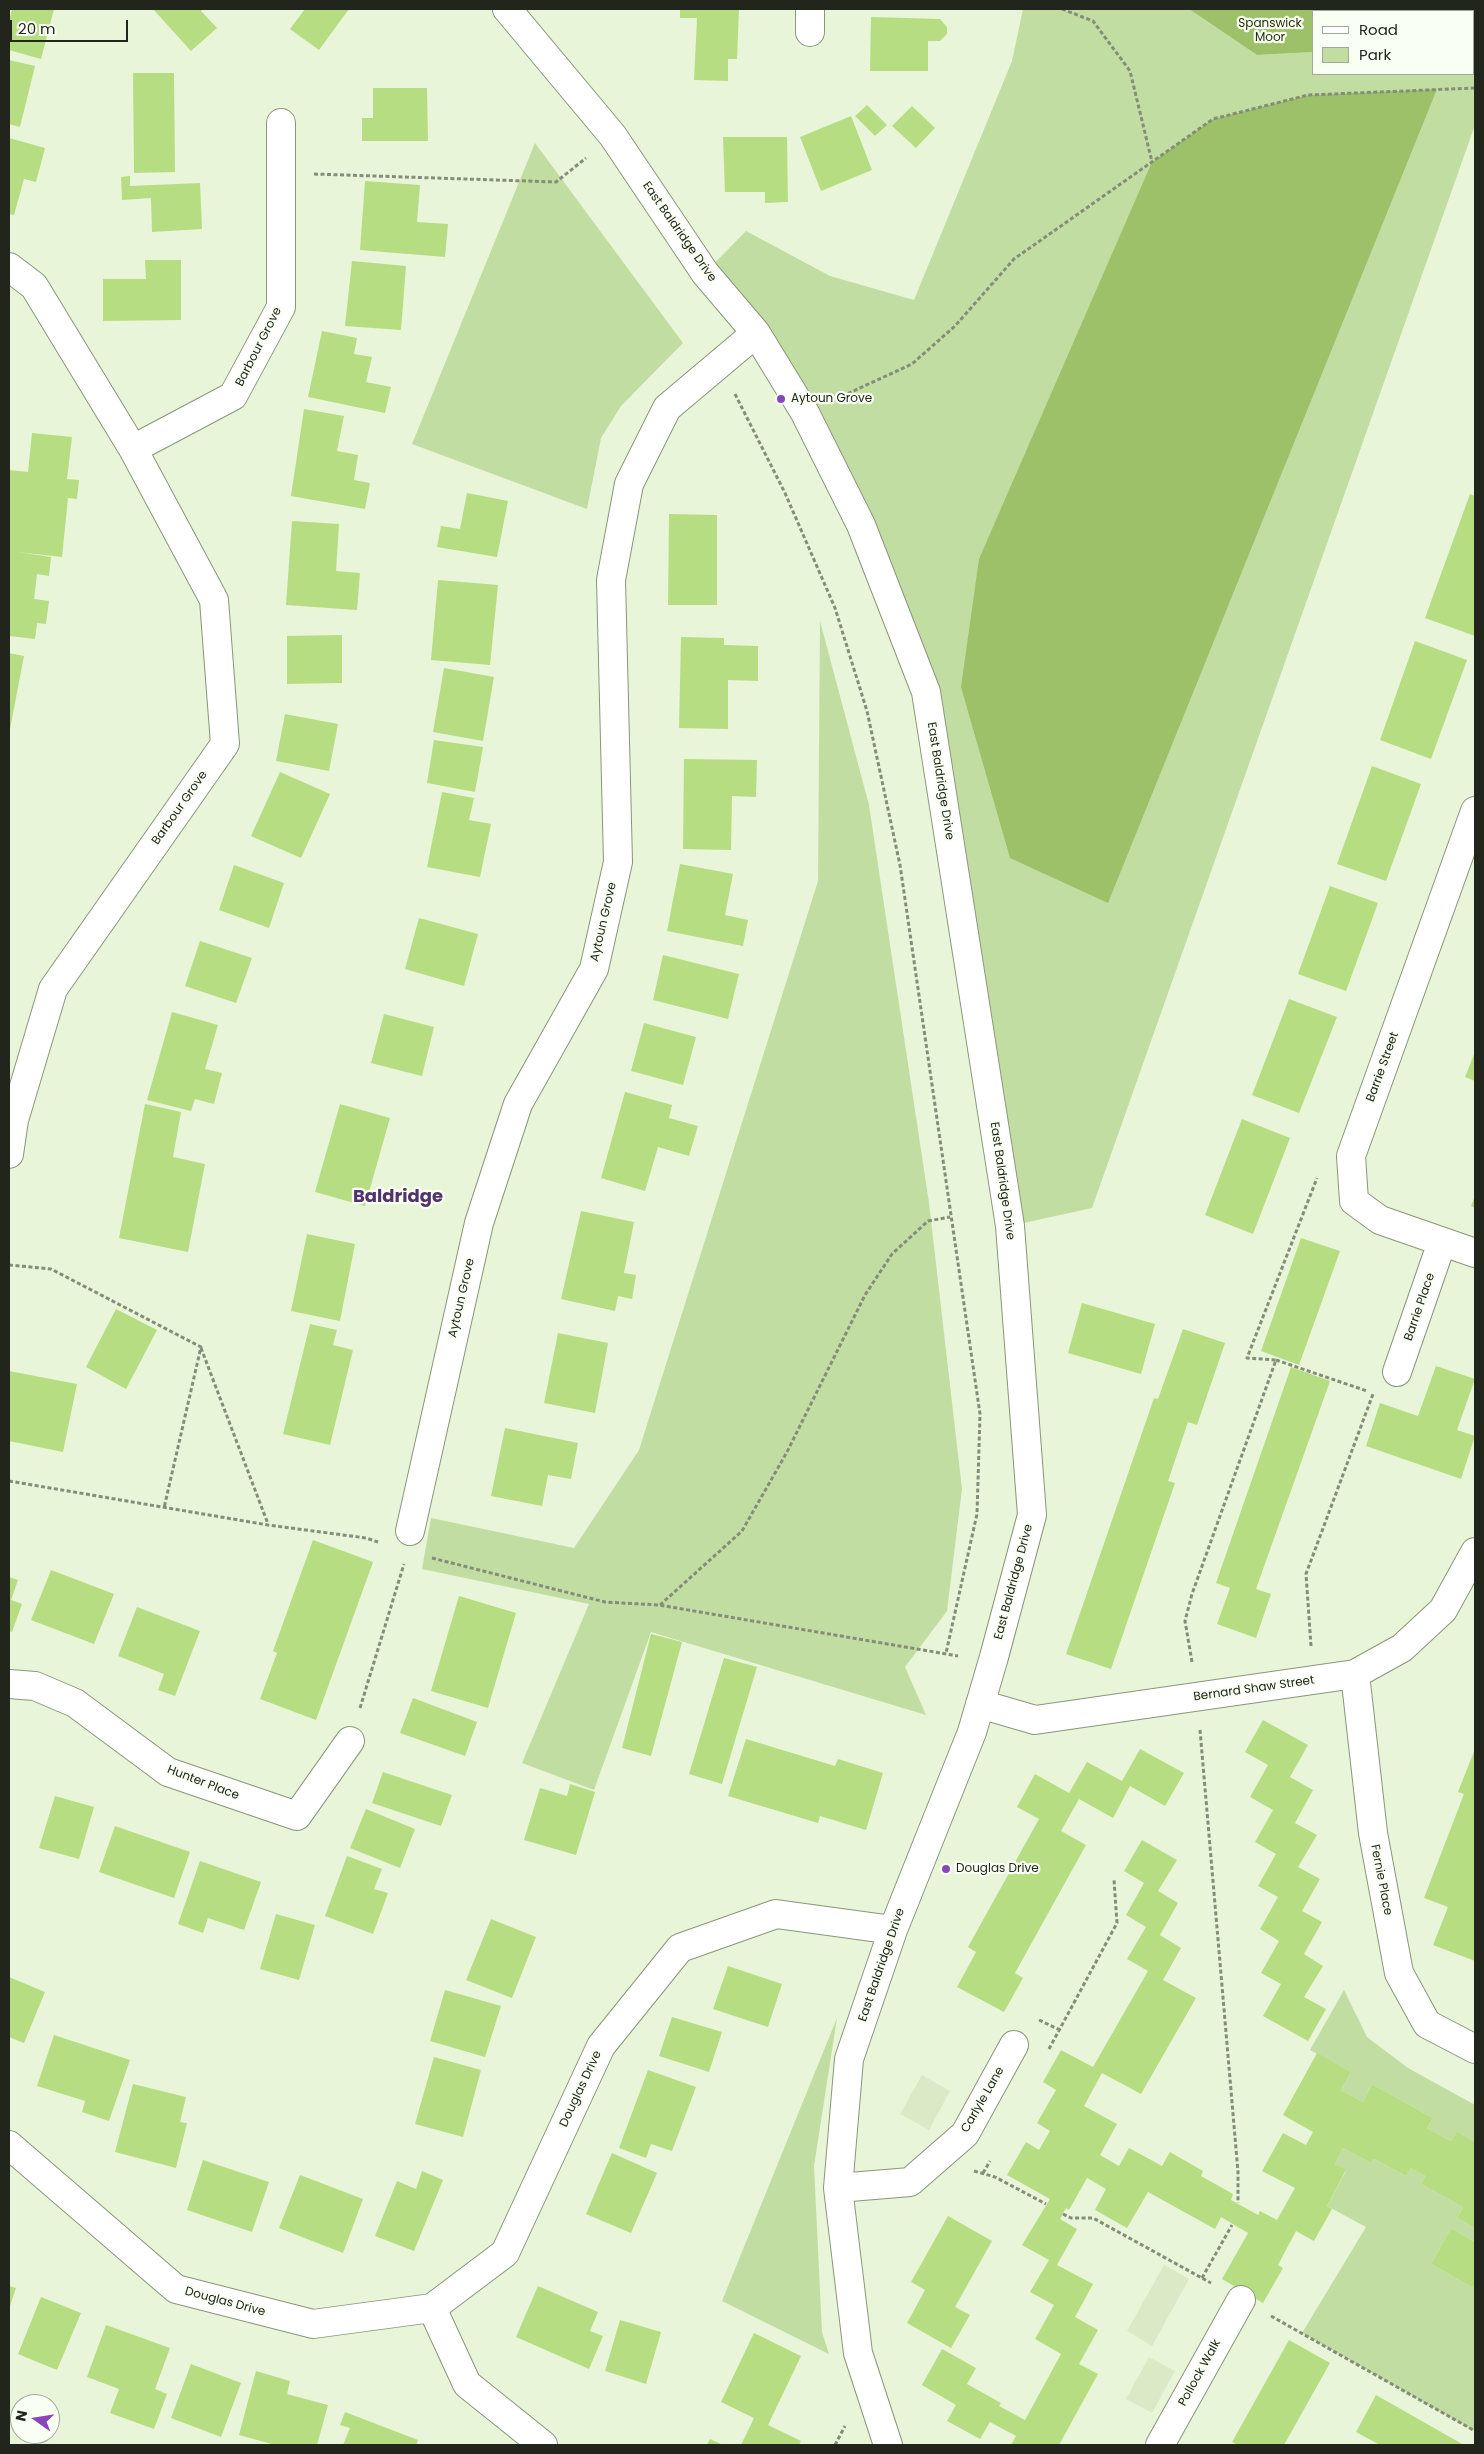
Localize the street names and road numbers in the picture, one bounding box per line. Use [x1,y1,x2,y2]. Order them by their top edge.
street label: East Baldridge Drive [639,179,719,285]
street label: Barbour Grove [233,305,285,389]
street label: East Baldridge Drive [924,721,956,841]
street label: Barbour Grove [149,768,211,848]
street label: Aytoun Grove [588,881,620,963]
street label: Barrie Street [1364,1030,1402,1104]
street label: East Baldridge Drive [987,1121,1017,1241]
street label: Aytoun Grove [446,1257,478,1339]
street label: Barrie Place [1402,1271,1438,1343]
street label: East Baldridge Drive [992,1523,1036,1641]
street label: Bernard Shaw Street [1193,1673,1315,1705]
street label: Hunter Place [165,1763,241,1803]
street label: Fernie Place [1367,1843,1395,1917]
street label: East Baldridge Drive [856,1906,908,2024]
street label: Douglas Drive [557,2049,605,2129]
street label: Carlyle Lane [958,2065,1008,2135]
street label: Douglas Drive [183,2284,267,2320]
street label: Pollock Walk [1176,2337,1224,2409]

